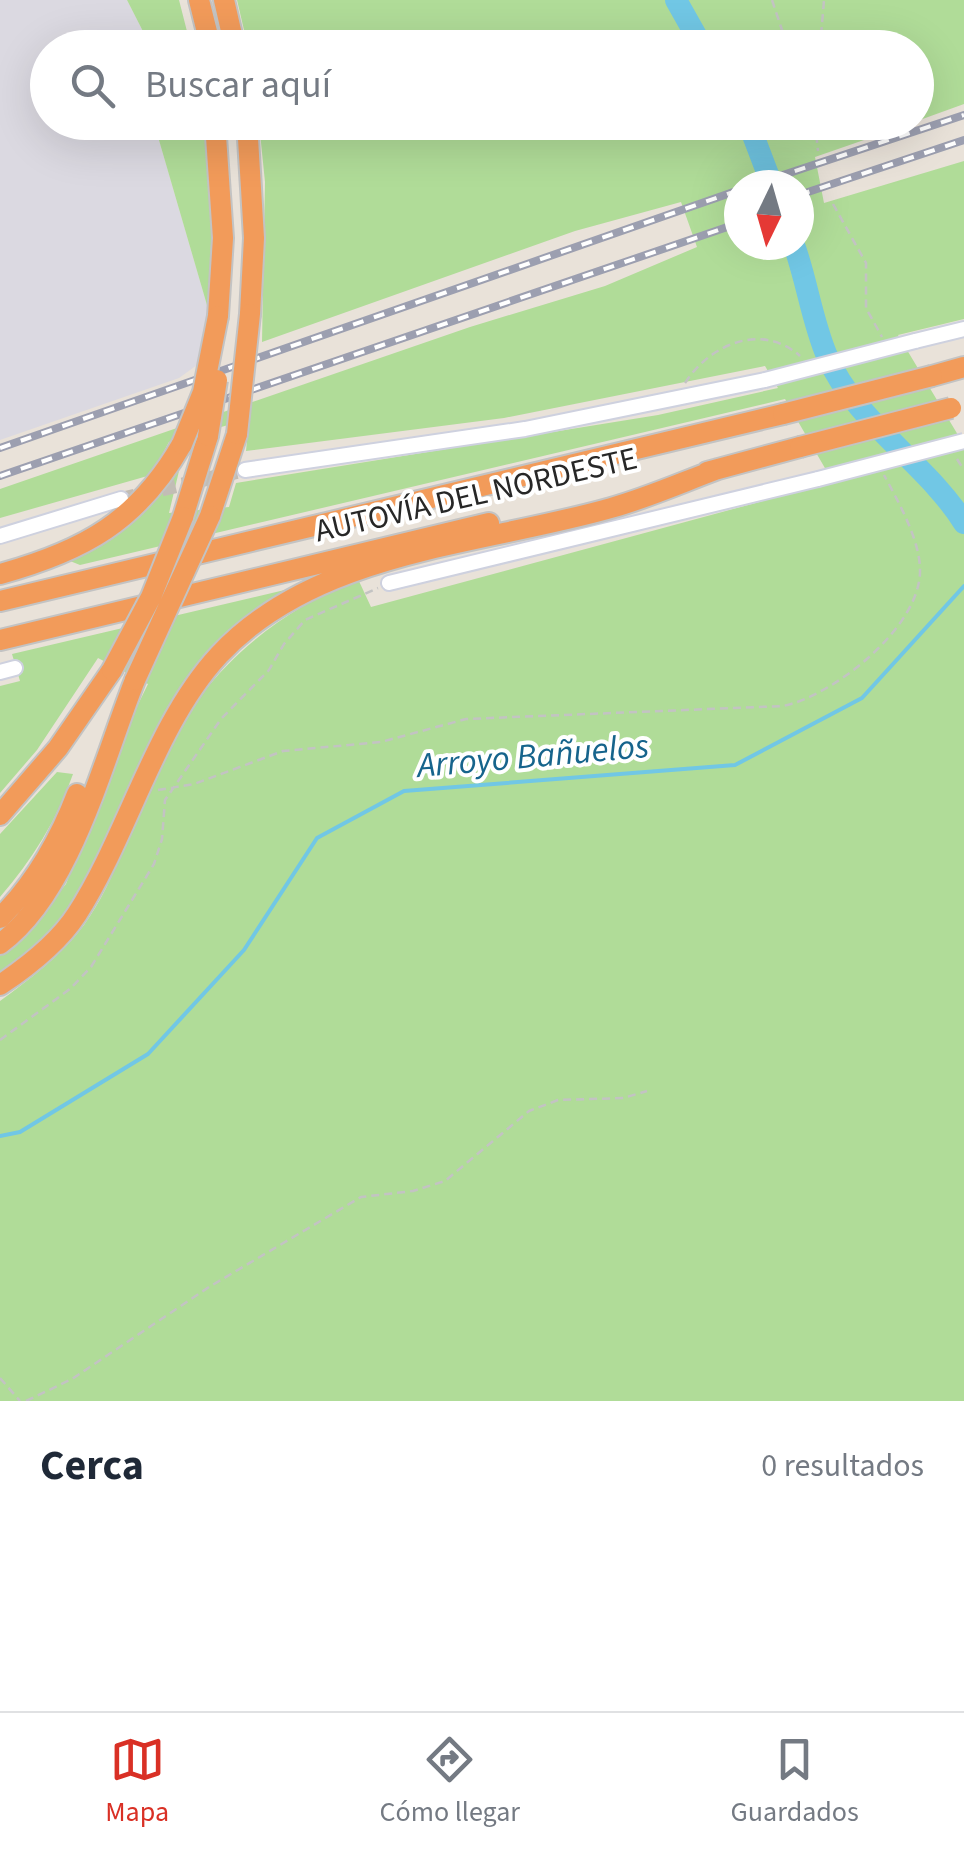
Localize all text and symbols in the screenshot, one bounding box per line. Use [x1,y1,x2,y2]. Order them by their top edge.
search box [30,30,934,140]
icon: search [65,58,120,113]
text: Buscar aquí [145,58,331,112]
north arrow [724,170,814,260]
street label: AUTOVÍA DEL NORDESTE [310,436,642,554]
water label: Arroyo Bañuelos [413,721,651,791]
text: Cerca [40,1436,144,1496]
text: 0 resultados [761,1443,924,1489]
tab: Mapa [105,1732,169,1832]
tab: Cómo llegar [380,1732,520,1832]
tab: Guardados [731,1732,859,1832]

